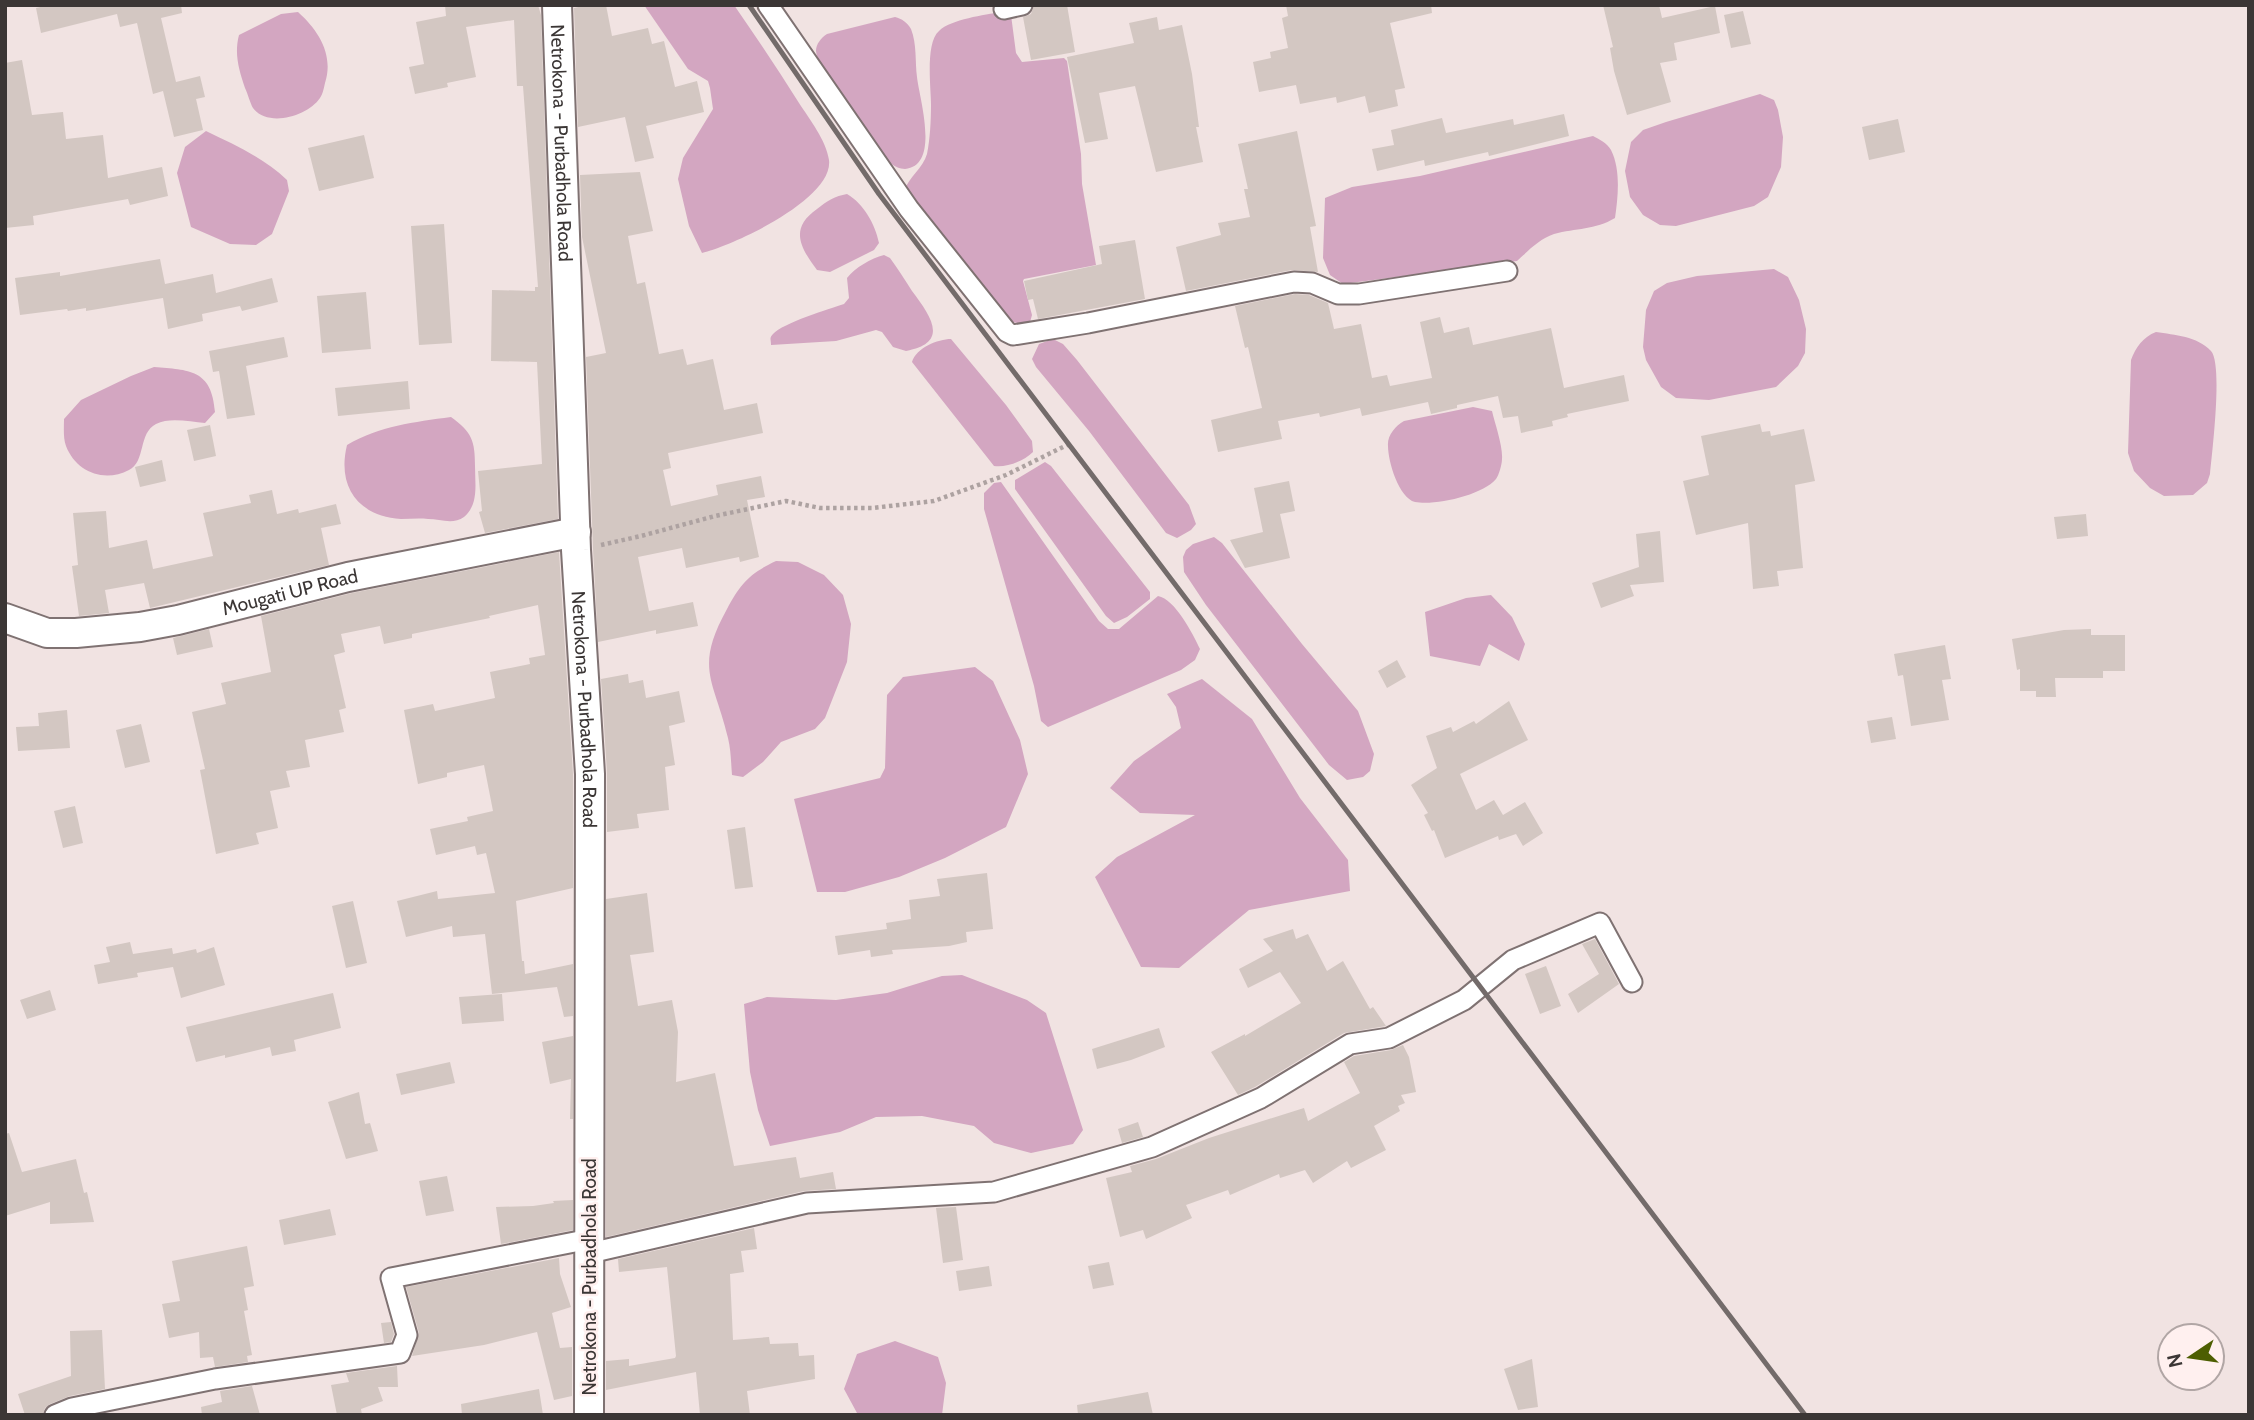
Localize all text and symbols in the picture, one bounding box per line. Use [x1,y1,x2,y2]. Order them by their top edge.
street label: Netrokona - Purbadhola Road [546,24,577,262]
street label: Mougati UP Road [220,564,360,620]
street label: Netrokona - Purbadhola Road [567,590,602,828]
street label: Netrokona - Purbadhola Road [578,1158,601,1396]
north arrow [2156,1322,2226,1392]
text: N [2162,1352,2188,1370]

